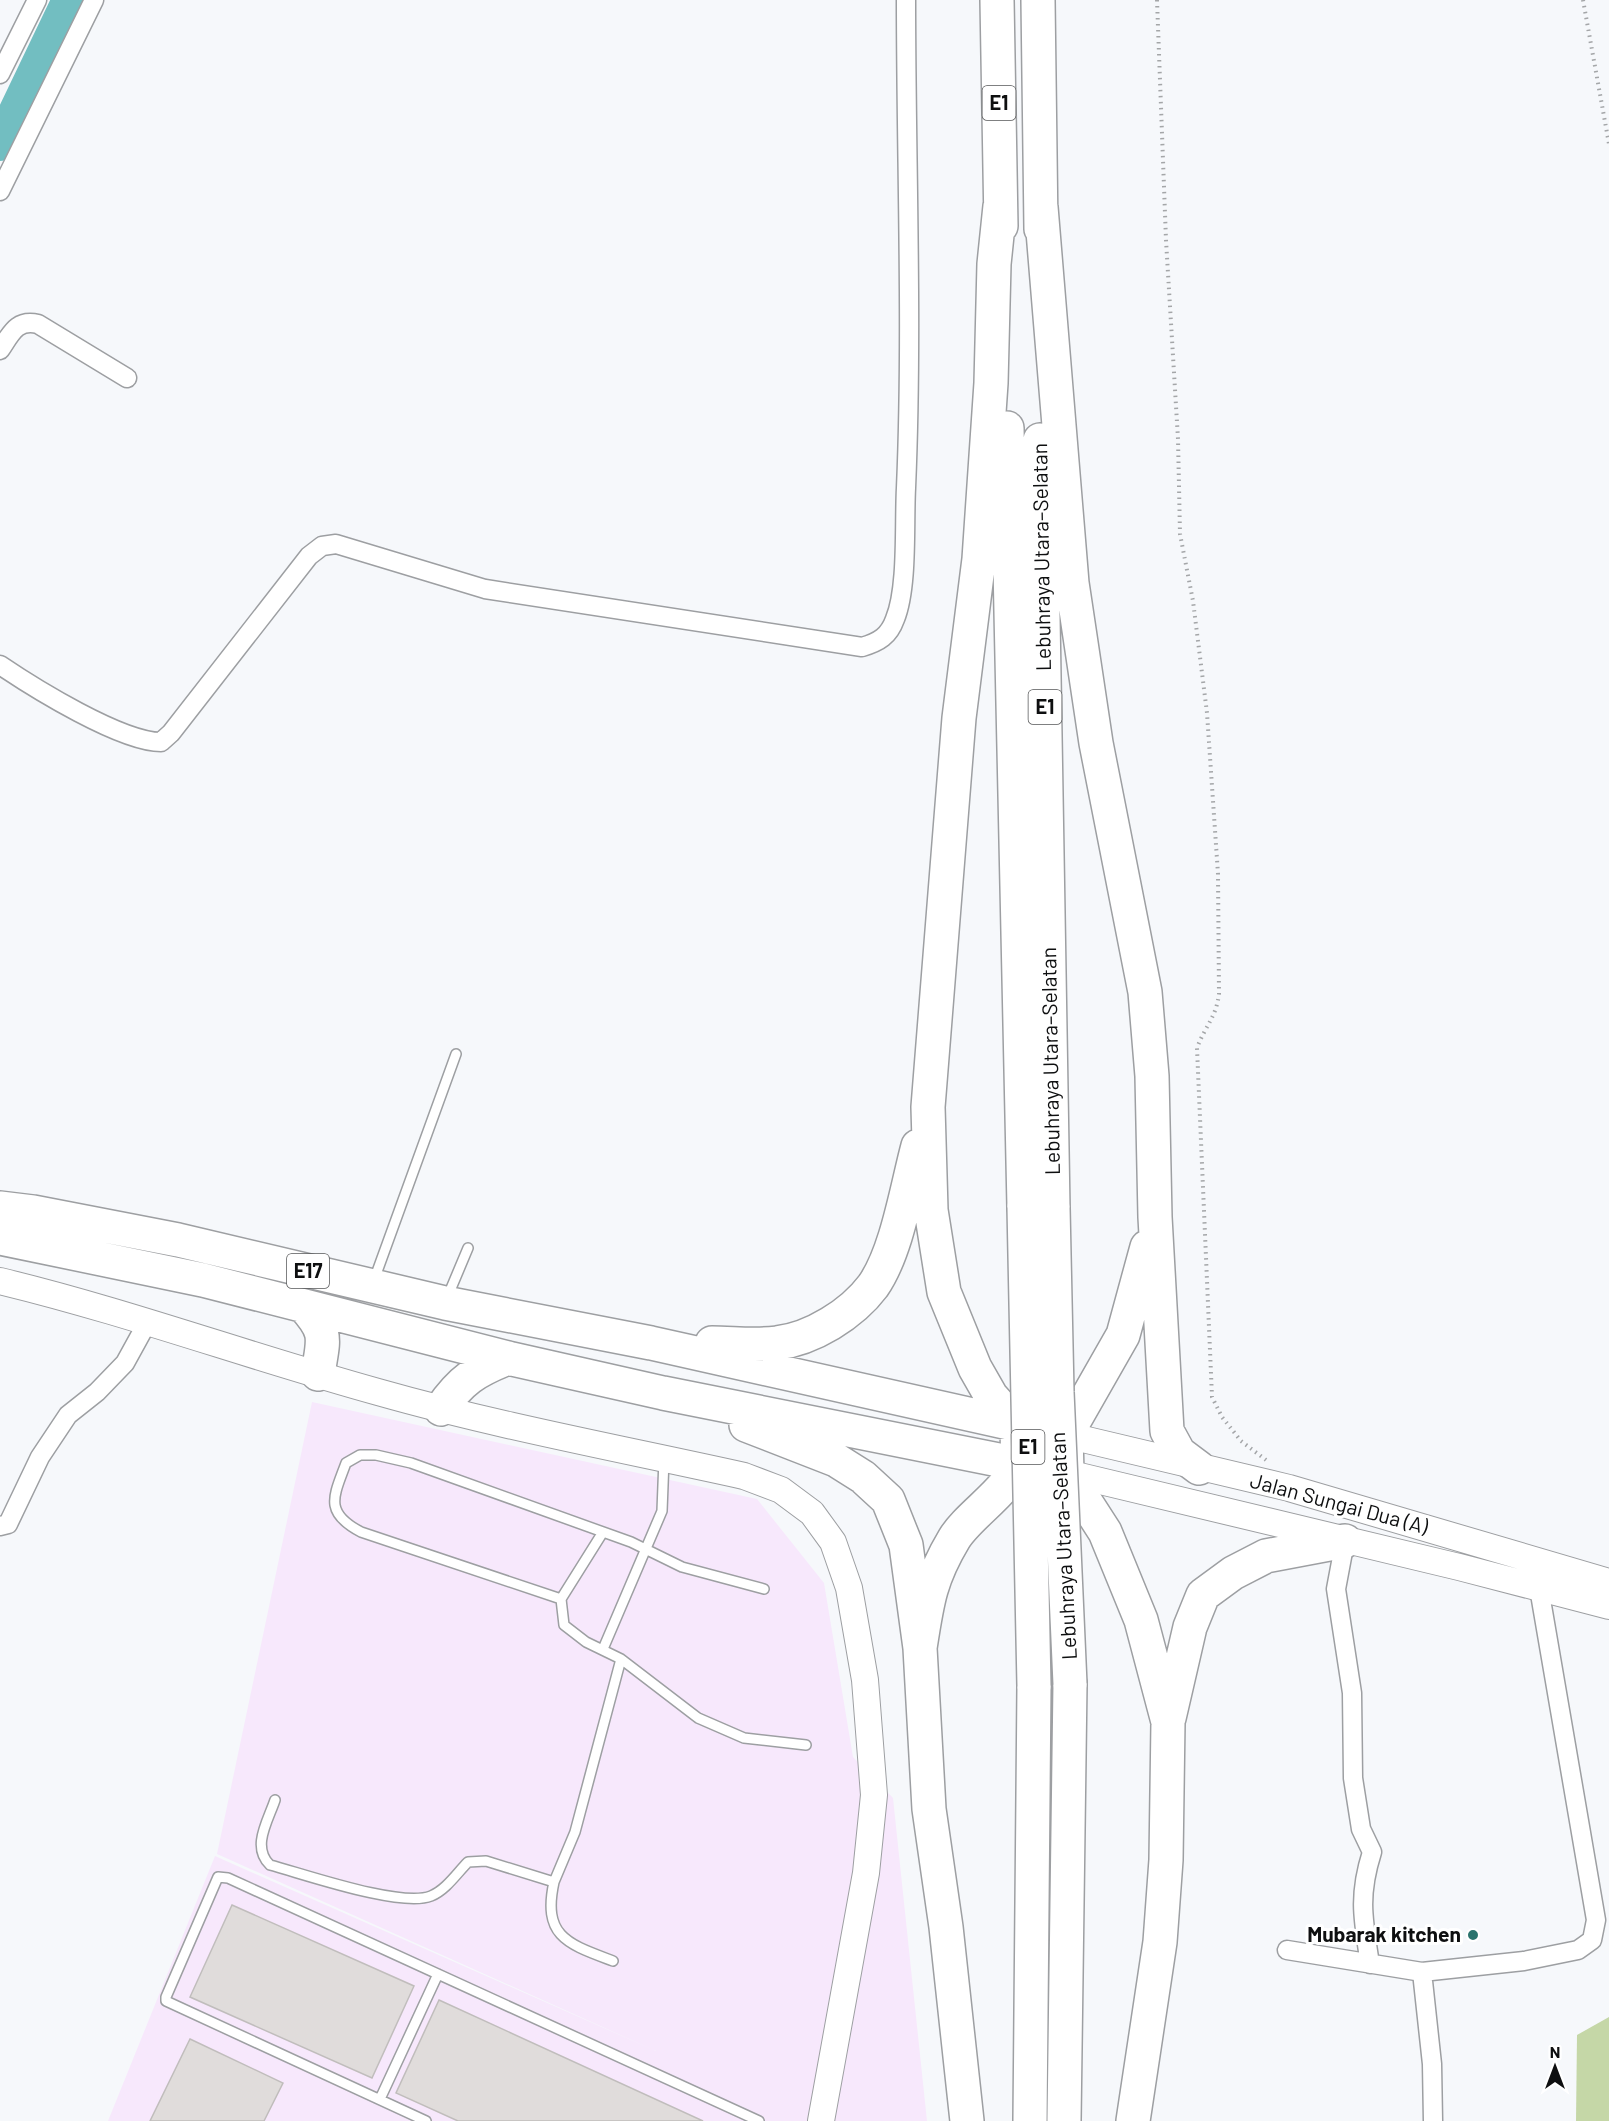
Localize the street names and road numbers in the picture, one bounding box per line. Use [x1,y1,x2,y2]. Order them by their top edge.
road number: E1 [982,86,1016,120]
street label: Lebuhraya Utara–Selatan [1026,443,1055,671]
road number: E1 [1028,690,1062,724]
street label: Lebuhraya Utara–Selatan [1035,947,1064,1175]
road number: E17 [287,1254,329,1288]
road number: E1 [1012,1430,1044,1464]
street label: Lebuhraya Utara–Selatan [1044,1432,1081,1661]
street label: Jalan Sungai Dua (A) [1248,1467,1431,1538]

